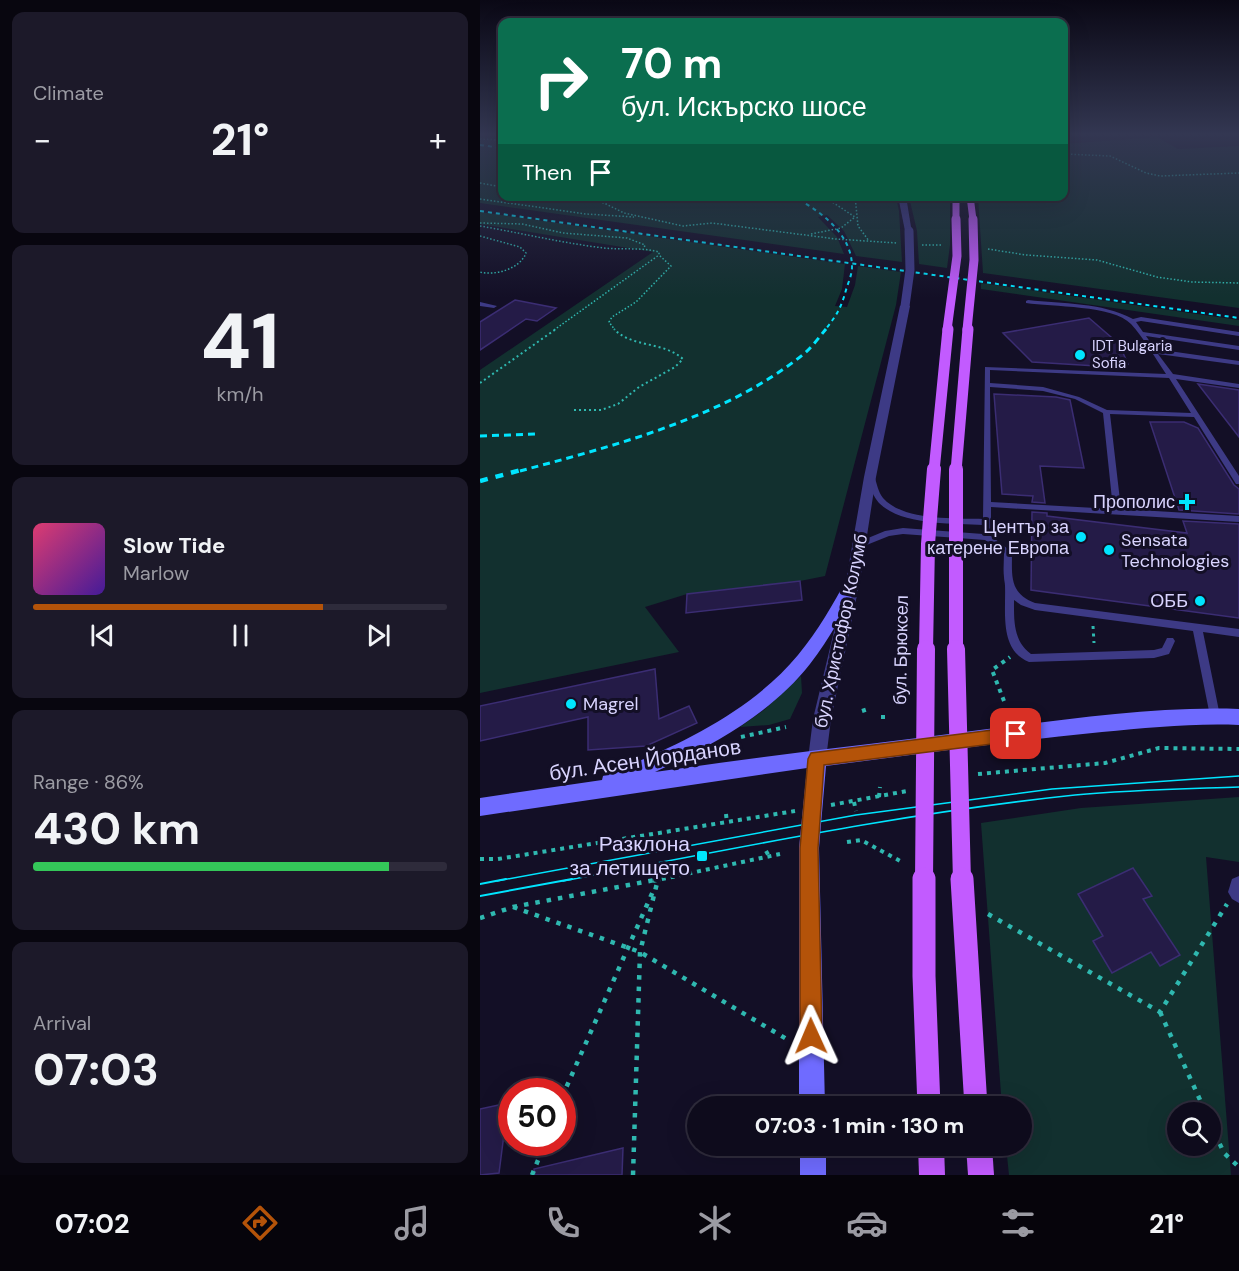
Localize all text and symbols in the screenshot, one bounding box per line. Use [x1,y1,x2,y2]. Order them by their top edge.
text: 70 m [621,36,722,91]
icon: right [522,42,600,120]
text: Climate [33,80,104,106]
text: бул. Искърско шосе [621,89,867,124]
text: 21° [211,110,269,169]
text: − [33,118,51,161]
text: + [429,118,447,161]
icon: arrive [584,156,617,189]
text: Then [522,158,572,187]
text: 41 [200,291,280,392]
place label: IDT Bulgaria Sofia [1092,336,1173,373]
marker: IDT Bulgaria Sofia [1073,348,1087,362]
text: km/h [216,381,264,407]
place label: Прополис [1093,490,1175,514]
marker: Прополис [1180,495,1194,509]
place label: Център за катерене Европа [927,515,1070,560]
place label: Sensata Technologies [1121,528,1229,573]
marker: Център за катерене Европа [1074,530,1088,544]
text: Slow Tide [123,531,225,560]
street label: бул. Христофор Колумб [809,532,873,730]
marker: Sensata Technologies [1102,543,1116,557]
text: Marlow [123,560,189,586]
place label: ОББ [1150,589,1188,613]
marker: ОББ [1193,594,1207,608]
street label: бул. Брюксел [888,595,914,705]
icon: previous [86,619,119,652]
icon: pause [224,619,257,652]
icon: next [362,619,395,652]
place label: Magrel [583,692,639,716]
marker: Magrel [564,697,578,711]
pin [990,708,1041,759]
icon: arrive [999,717,1032,750]
street label: бул. Асен Йорданов [547,733,743,787]
text: Range · 86% [33,769,144,795]
text: 430 km [33,799,200,858]
place label: Разклона за летището [569,830,690,882]
marker: Разклона за летището [695,849,709,863]
position arrow [779,1004,843,1068]
text: Arrival [33,1010,91,1036]
text: 07:03 [33,1040,159,1099]
speed limit sign: 50 [498,1078,576,1156]
map controls [1167,1102,1221,1156]
button: search [1167,1102,1221,1156]
text: 07:03 · 1 min · 130 m [755,1111,964,1140]
icon: directions [239,1202,281,1244]
icon: music [391,1202,433,1244]
icon: phone [542,1202,584,1244]
icon: climate [694,1202,736,1244]
icon: car [846,1202,888,1244]
icon: filters [997,1202,1039,1244]
text: 07:02 [55,1206,130,1241]
text: 21° [1149,1206,1184,1241]

